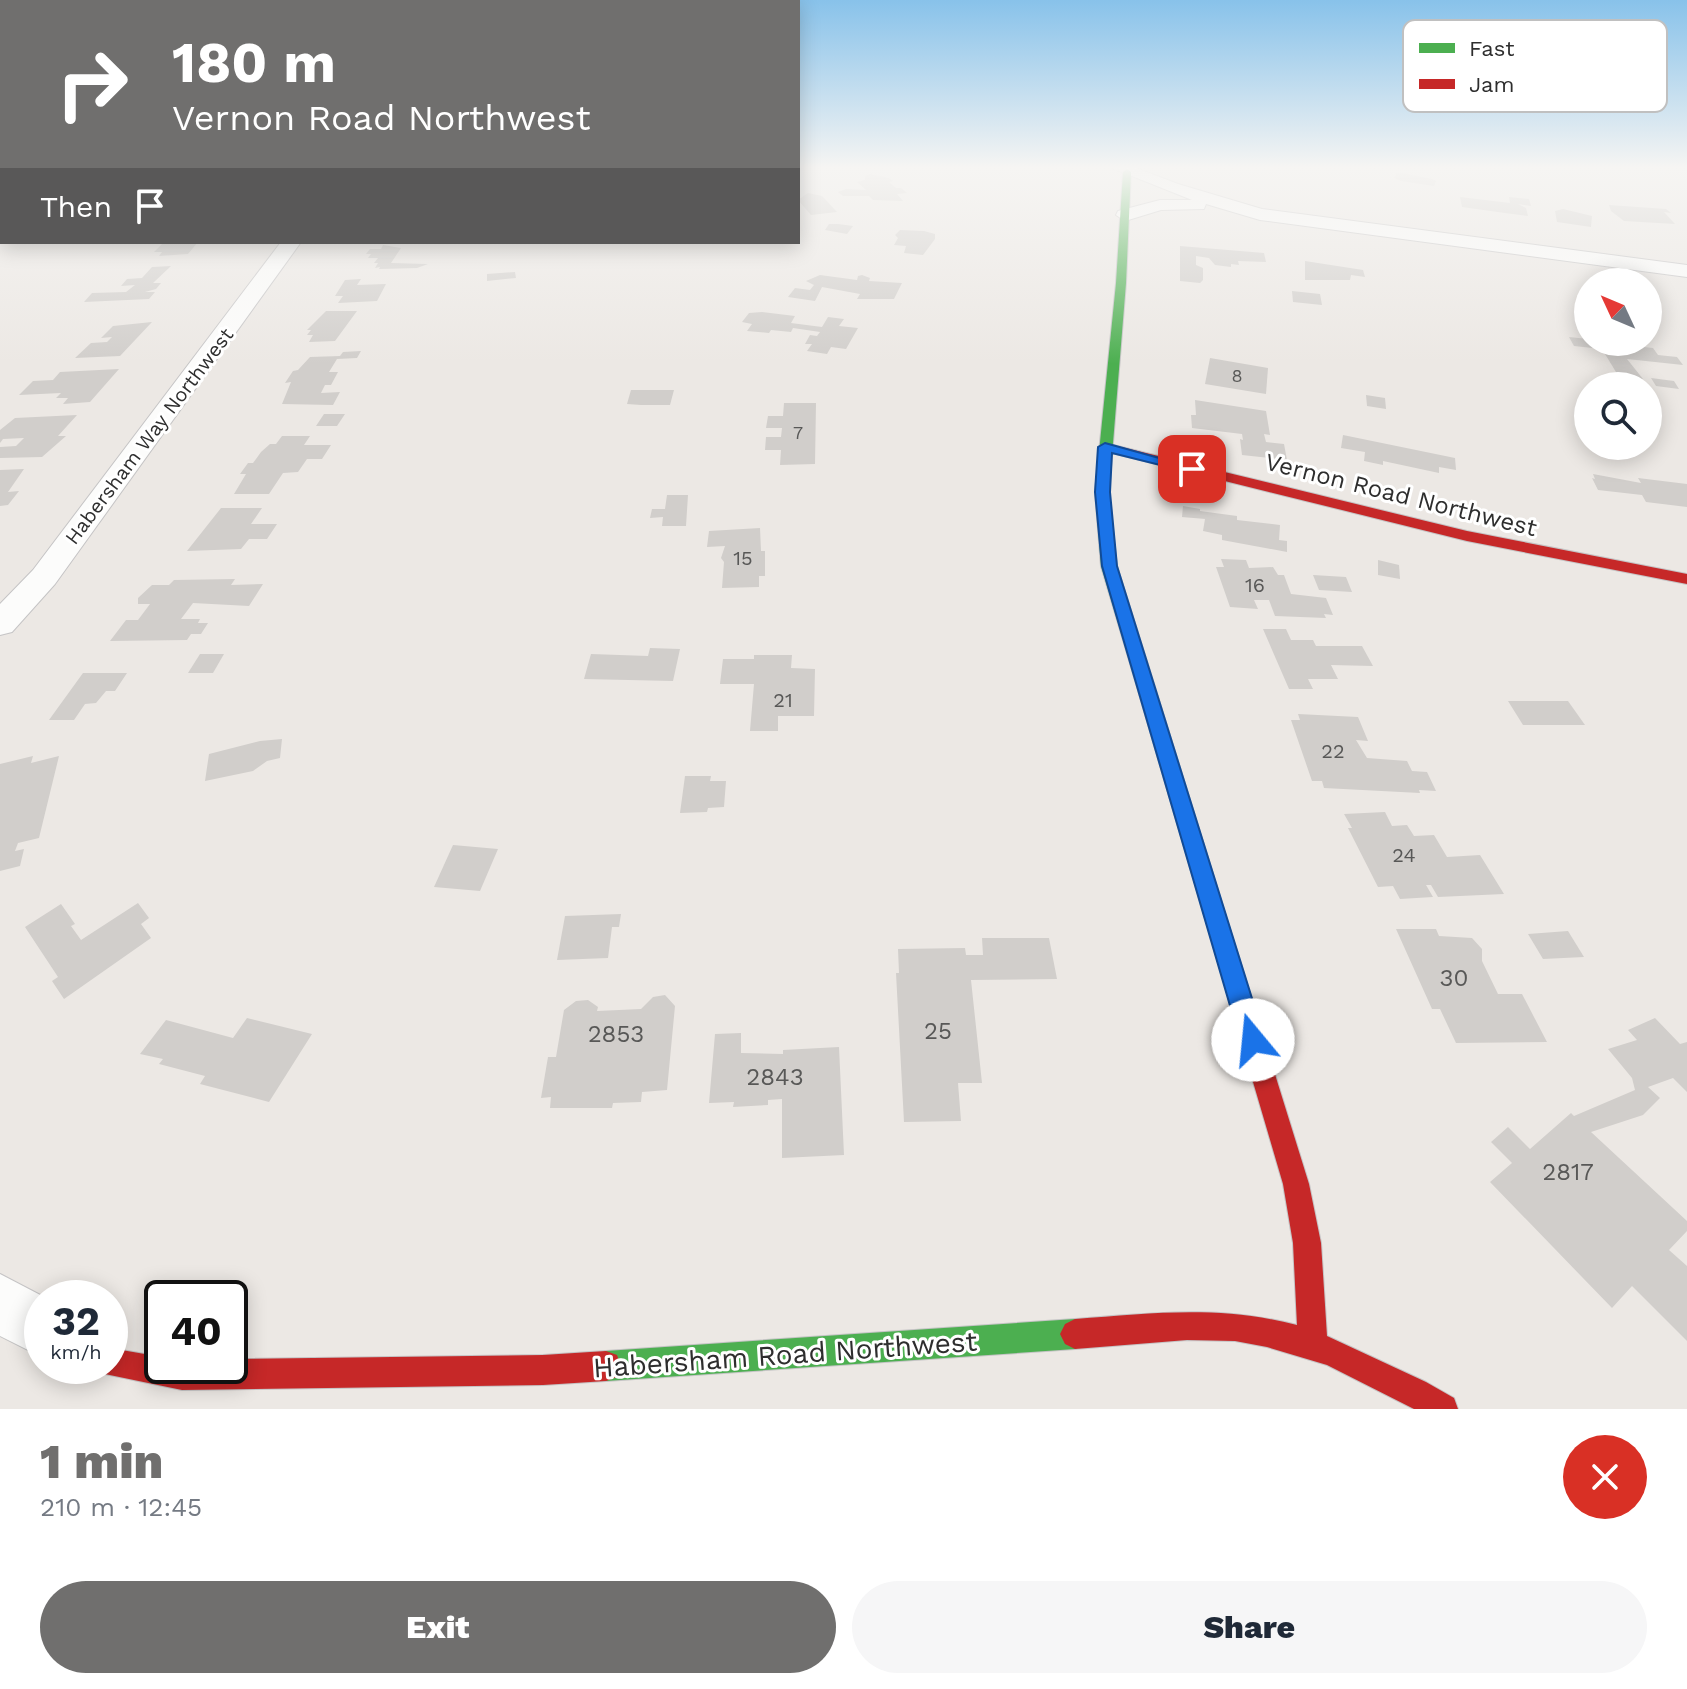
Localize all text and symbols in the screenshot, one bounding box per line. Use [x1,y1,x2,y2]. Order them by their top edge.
legend [1403,20,1667,112]
text: 180 m [172,30,336,96]
icon: right [40,32,144,136]
text: Fast [1469,36,1515,61]
text: Jam [1469,72,1514,97]
text: Vernon Road Northwest [172,97,591,139]
icon: arrive [128,184,172,228]
text: Then [40,189,112,224]
north arrow [1574,268,1662,356]
map controls [1574,268,1662,460]
street label: Habersham Way Northwest [60,323,239,549]
house number: 8 [1231,365,1243,386]
button: search [1574,372,1662,460]
house number: 7 [793,422,803,443]
pin [1158,435,1226,503]
icon: arrive [1170,447,1214,491]
street label: Vernon Road Northwest [1262,448,1540,542]
house number: 15 [733,546,753,570]
house number: 16 [1245,573,1265,597]
house number: 21 [773,688,793,712]
house number: 22 [1321,739,1345,763]
house number: 24 [1392,843,1416,867]
house number: 30 [1440,964,1468,992]
position arrow [1211,998,1295,1082]
house number: 25 [924,1017,952,1045]
house number: 2853 [588,1020,644,1048]
house number: 2843 [746,1063,804,1091]
house number: 2817 [1542,1158,1594,1186]
speed limit sign: 40 [144,1280,248,1384]
text: 32 [52,1298,100,1345]
street label: Habersham Road Northwest [592,1325,978,1384]
text: km/h [50,1340,102,1364]
text: 1 min [40,1433,163,1490]
button: close [1563,1435,1647,1519]
text: 210 m · 12:45 [40,1492,202,1522]
button: Exit [40,1581,836,1673]
button: Share [852,1581,1647,1673]

